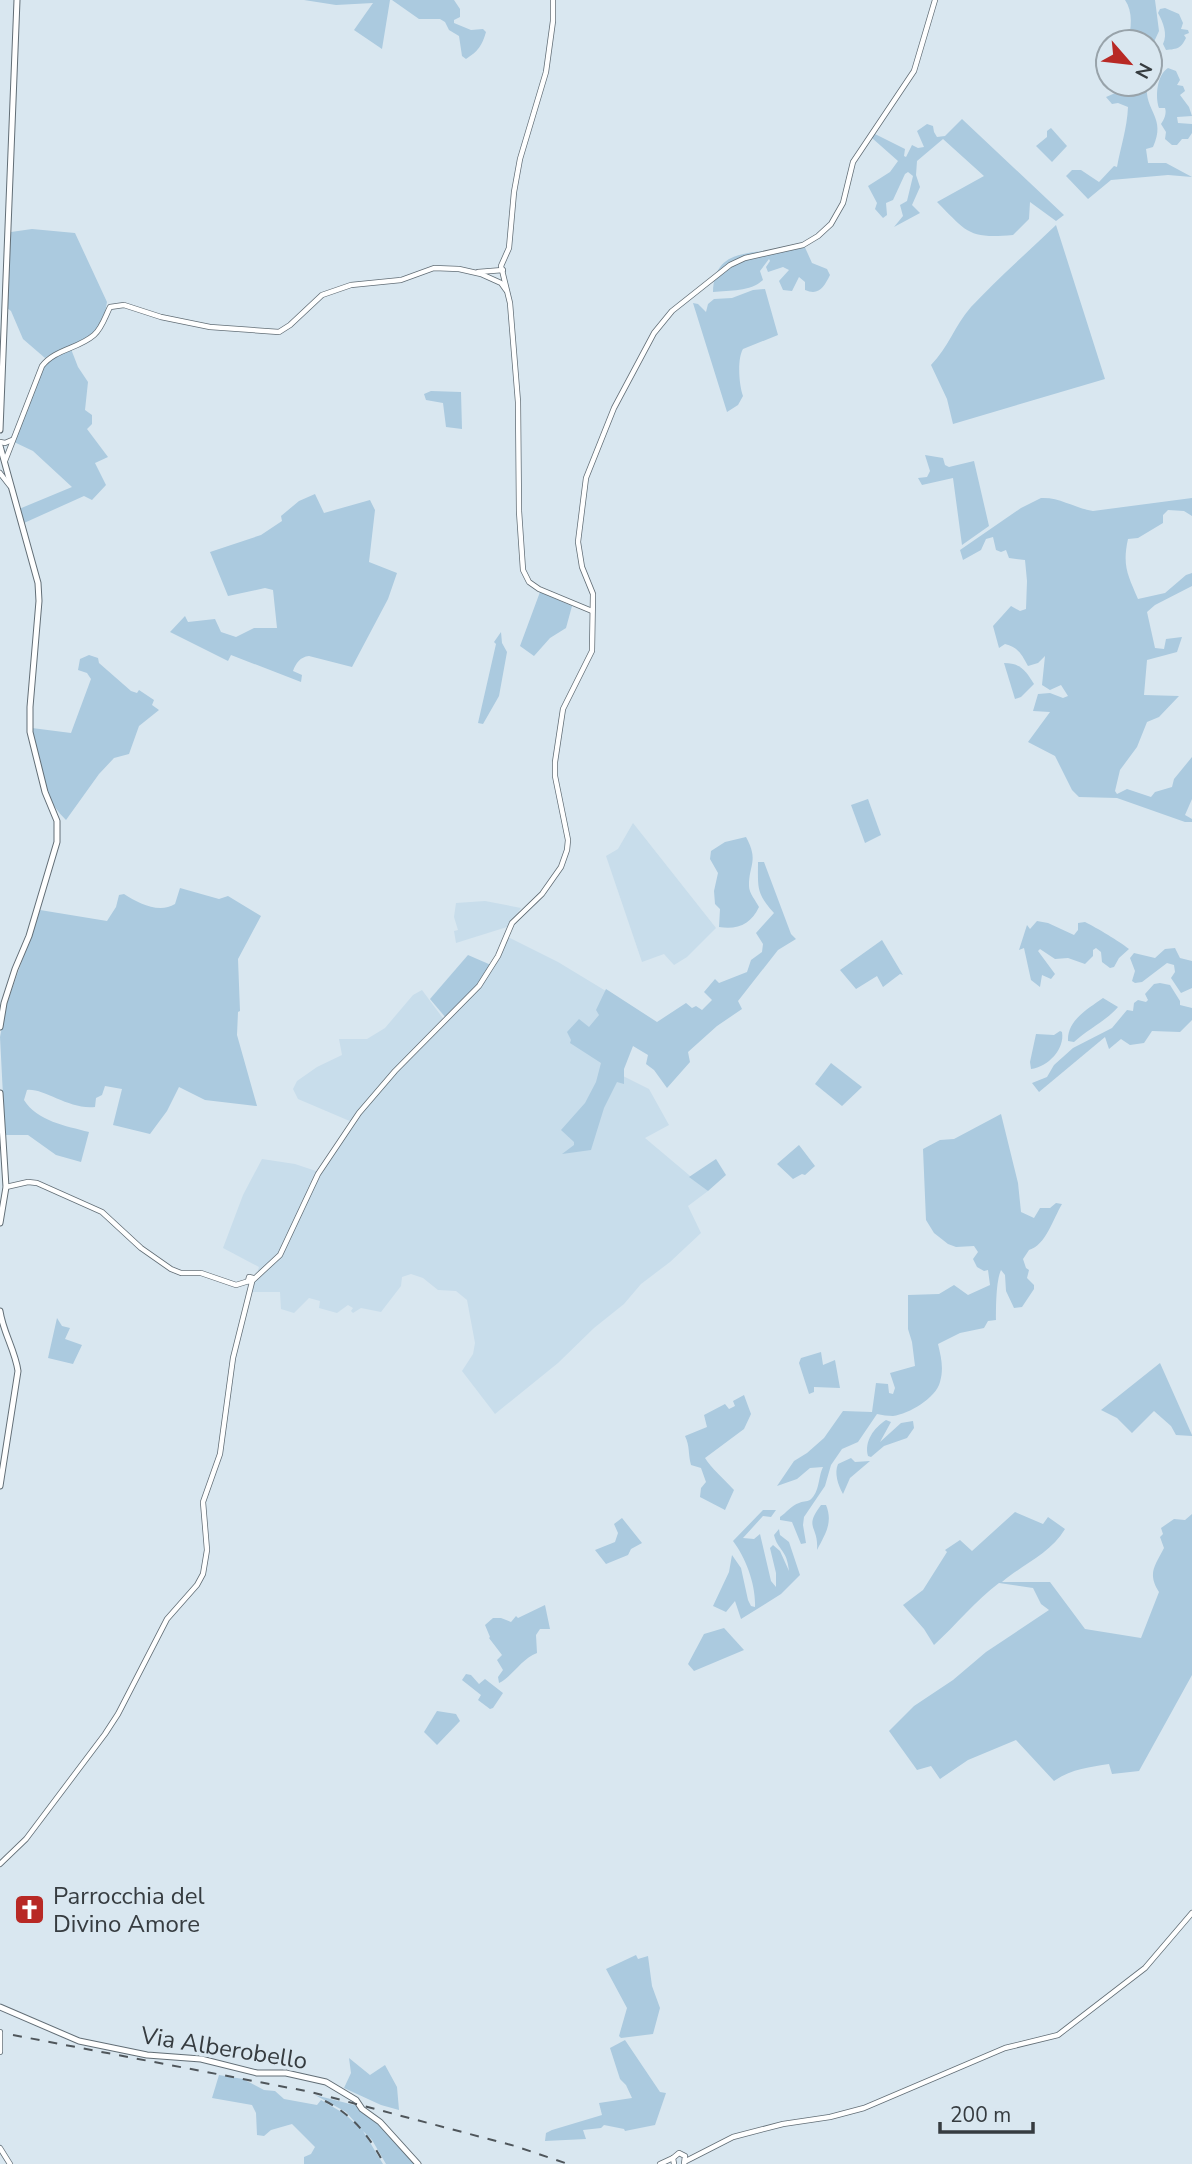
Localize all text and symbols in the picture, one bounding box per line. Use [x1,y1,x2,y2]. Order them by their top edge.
north arrow [1094,28,1164,98]
text: N [1128,58,1158,83]
place label: Parrocchia del Divino Amore [53,1880,205,1940]
church icon: Parrocchia del Divino Amore [13,1893,47,1927]
street label: Via Alberobello [137,2019,310,2077]
scale bar [940,2090,1033,2134]
text: 200 m [950,2101,1011,2129]

